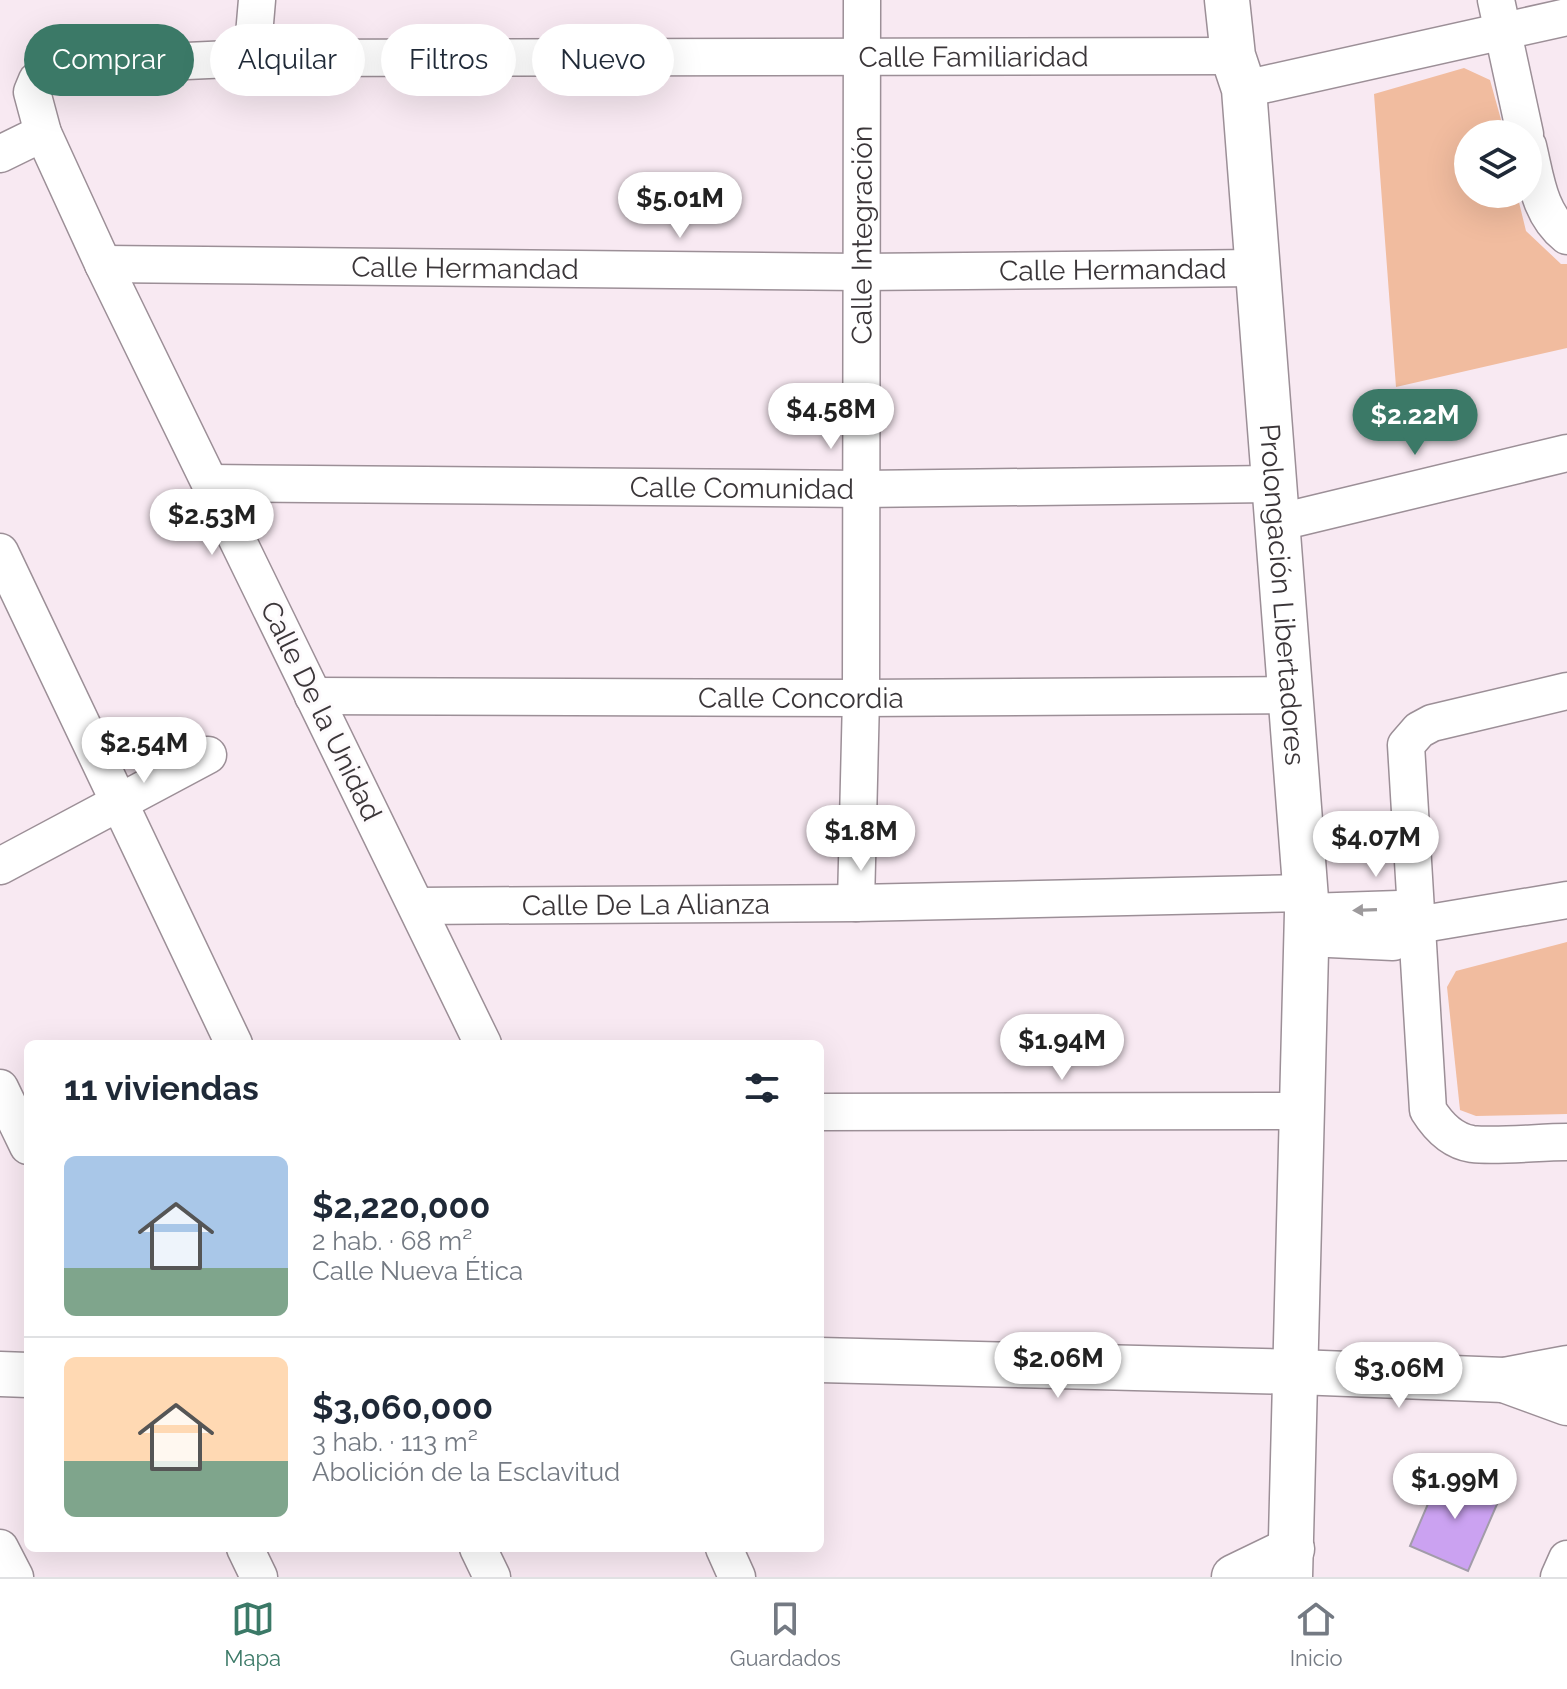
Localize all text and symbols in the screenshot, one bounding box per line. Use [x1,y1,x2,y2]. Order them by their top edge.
chip: Comprar [24,24,194,96]
chip: Alquilar [210,24,365,96]
chip: Filtros [381,24,516,96]
chip: Nuevo [532,24,674,96]
street label: Calle Familiaridad [858,40,1089,73]
map controls [1454,120,1542,208]
button: layers [1454,120,1542,208]
street label: Calle Integración [845,126,878,345]
pin: $5.01M [615,172,745,240]
text: $5.01M [636,183,724,213]
street label: Calle Hermandad [351,250,579,286]
street label: Calle Hermandad [999,252,1227,287]
pin: $4.58M [766,383,896,451]
pin: $2.22M [1350,389,1480,457]
text: $4.58M [786,394,876,424]
text: $2.22M [1371,400,1459,430]
street label: Prolongación Libertadores [1253,422,1312,766]
street label: Calle Comunidad [630,470,854,505]
pin: $2.53M [147,489,277,557]
text: $2.53M [168,500,256,530]
street label: Calle De la Unidad [253,596,389,826]
street label: Calle Concordia [698,681,904,715]
pin: $2.54M [79,717,209,785]
text: $2.54M [100,728,188,758]
pin: $1.8M [805,805,917,873]
pin: $4.07M [1311,811,1441,879]
text: $1.8M [824,816,898,846]
text: $4.07M [1331,822,1421,852]
street label: Calle De La Alianza [522,887,770,922]
one-way arrow [1352,903,1377,916]
pin: $1.94M [997,1014,1127,1082]
text: $1.94M [1018,1025,1106,1055]
icon: filters [740,1066,784,1110]
text: 11 viviendas [64,1068,259,1108]
text: $2,220,000 [312,1186,490,1226]
icon: home [128,1188,224,1284]
text: 2 hab. · 68 m² [312,1226,472,1256]
text: Calle Nueva Ética [312,1256,523,1286]
pin: $2.06M [993,1332,1123,1400]
pin: $3.06M [1334,1342,1464,1410]
text: $2.06M [1012,1343,1104,1373]
text: $3.06M [1354,1353,1444,1383]
text: $3,060,000 [312,1387,493,1427]
icon: home [128,1389,224,1485]
text: 3 hab. · 113 m² [312,1427,478,1457]
pin: $1.99M [1390,1453,1520,1521]
text: Abolición de la Esclavitud [312,1457,620,1487]
text: $1.99M [1411,1464,1499,1494]
tab: Mapa [224,1597,281,1671]
tab: Guardados [730,1597,841,1671]
tab: Inicio [1290,1597,1343,1671]

